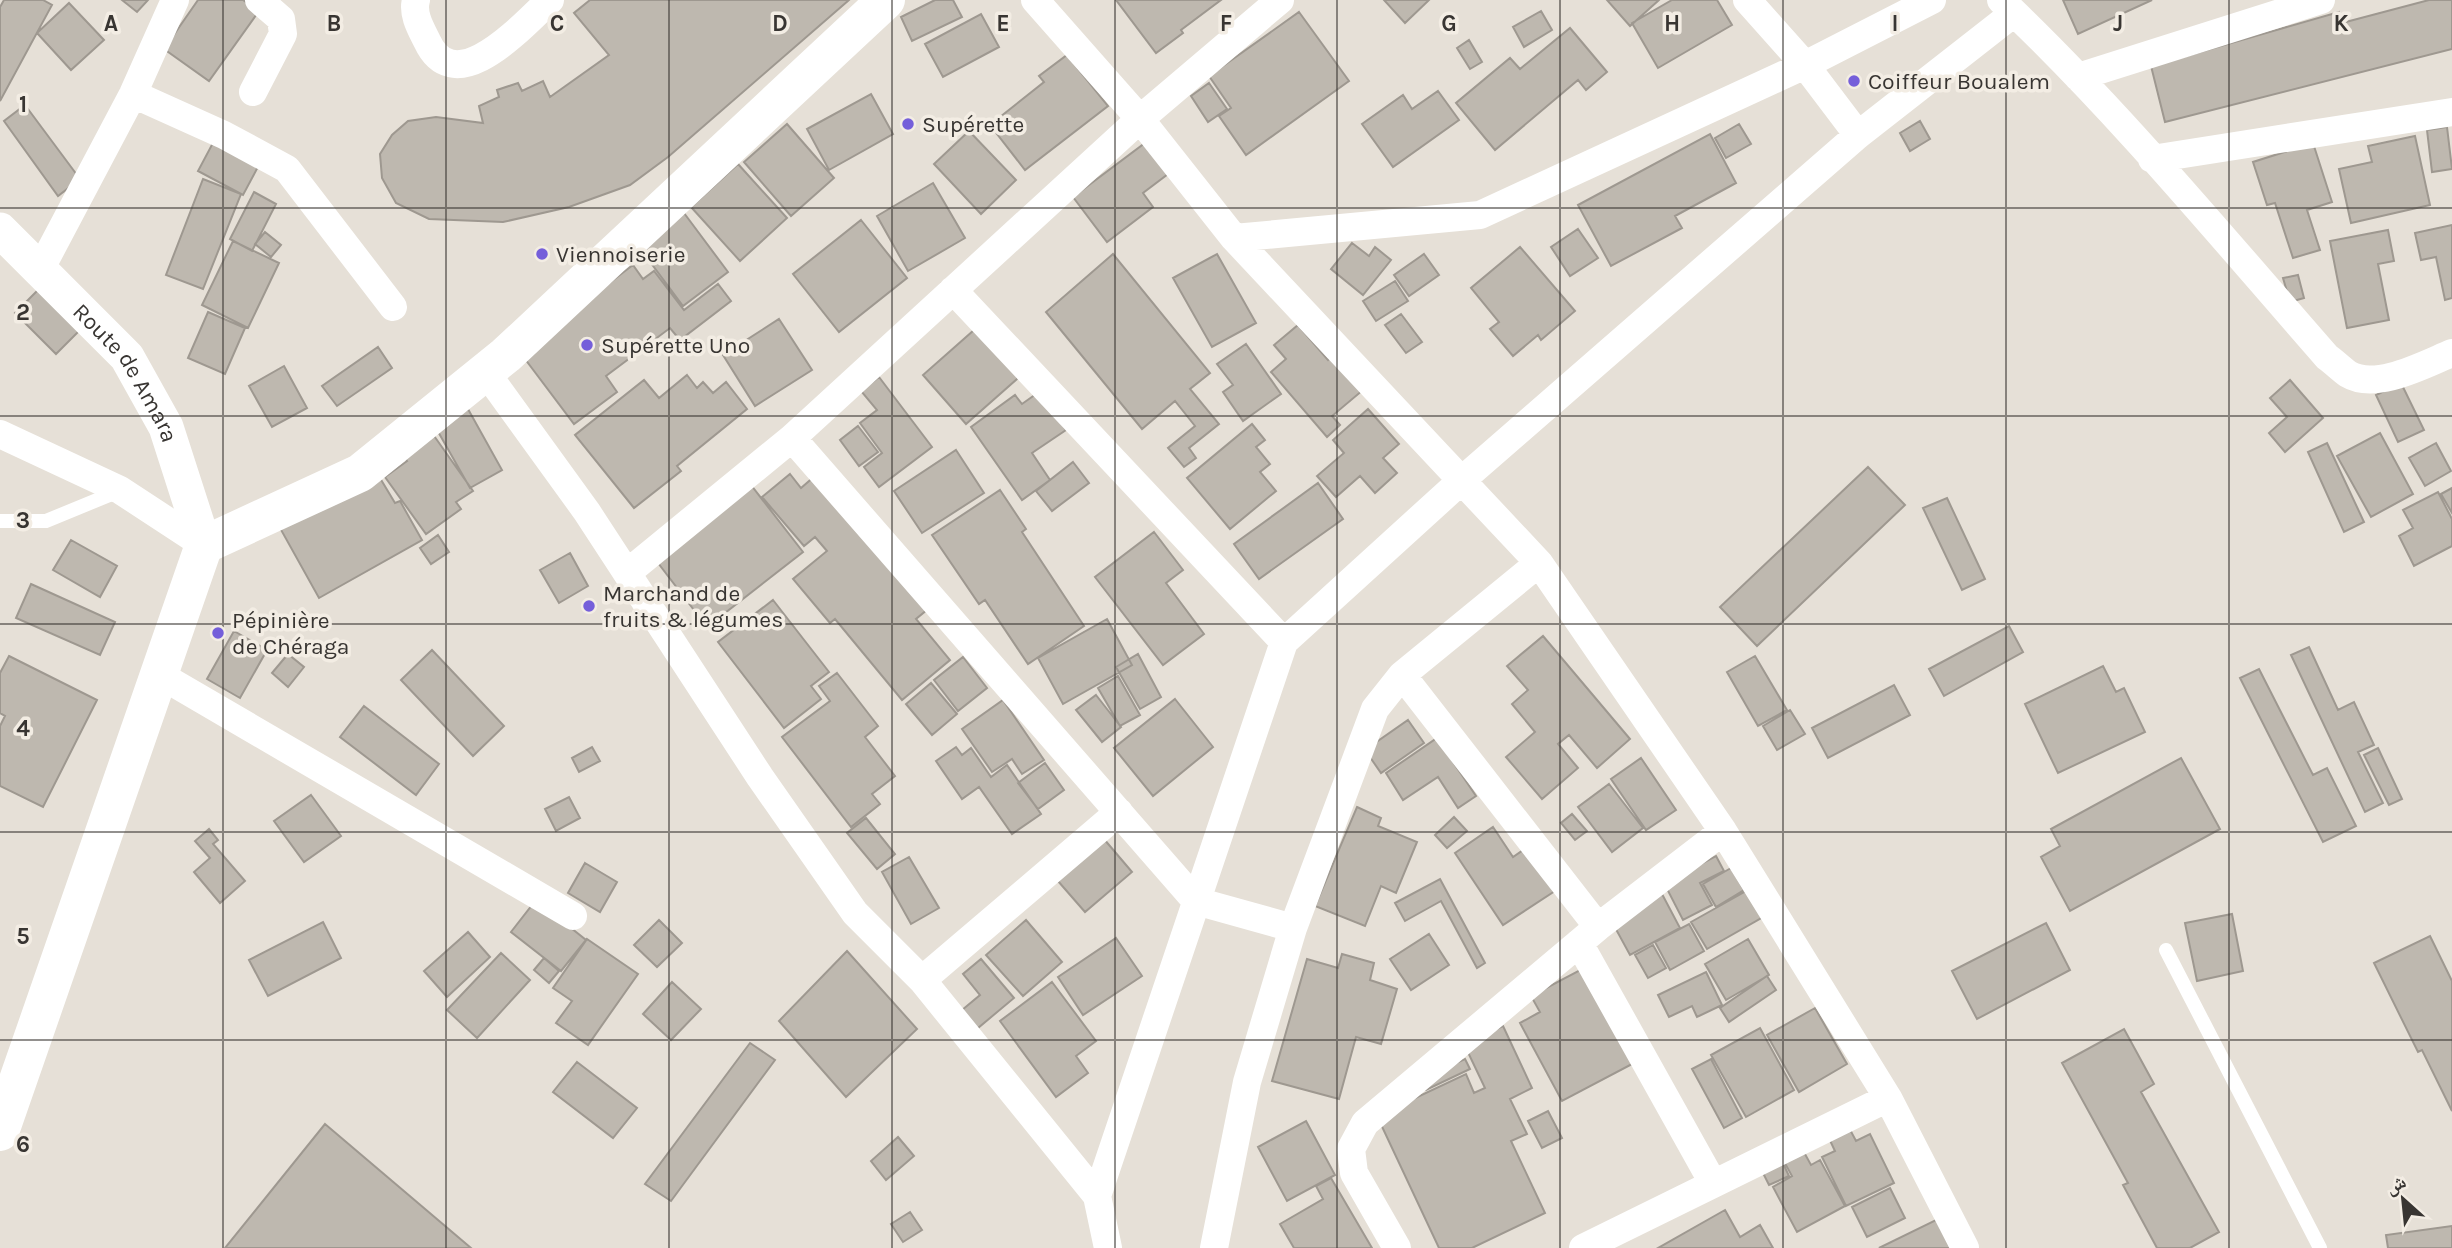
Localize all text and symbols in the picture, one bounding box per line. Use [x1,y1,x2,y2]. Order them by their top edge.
text: A [104,10,118,37]
text: B [327,10,341,37]
text: C [550,10,564,37]
text: D [772,10,788,37]
text: E [996,10,1010,37]
text: F [1220,10,1232,37]
text: G [1441,10,1457,37]
text: H [1664,10,1680,37]
text: I [1891,10,1899,37]
text: J [2113,10,2123,37]
text: K [2333,10,2349,37]
place label: Coiffeur Boualem [1868,68,2050,95]
marker: Coiffeur Boualem [1846,73,1862,89]
text: 1 [19,91,27,118]
place label: Supérette [922,111,1024,138]
marker: Supérette [900,116,916,132]
place label: Viennoiserie [556,241,686,268]
marker: Viennoiserie [534,246,550,262]
street label: Route de Amara [67,298,183,446]
text: 2 [16,299,30,326]
place label: Supérette Uno [601,332,750,359]
marker: Supérette Uno [579,337,595,353]
text: 3 [16,507,30,534]
place label: Marchand de fruits & légumes [603,580,783,633]
marker: Marchand de fruits & légumes [581,598,597,614]
place label: Pépinière de Chéraga [232,607,349,660]
marker: Pépinière de Chéraga [210,625,226,641]
text: 4 [16,715,30,742]
text: 5 [16,923,30,950]
text: 6 [16,1131,30,1158]
north arrow [2368,1164,2438,1234]
text: ش [2382,1170,2410,1199]

